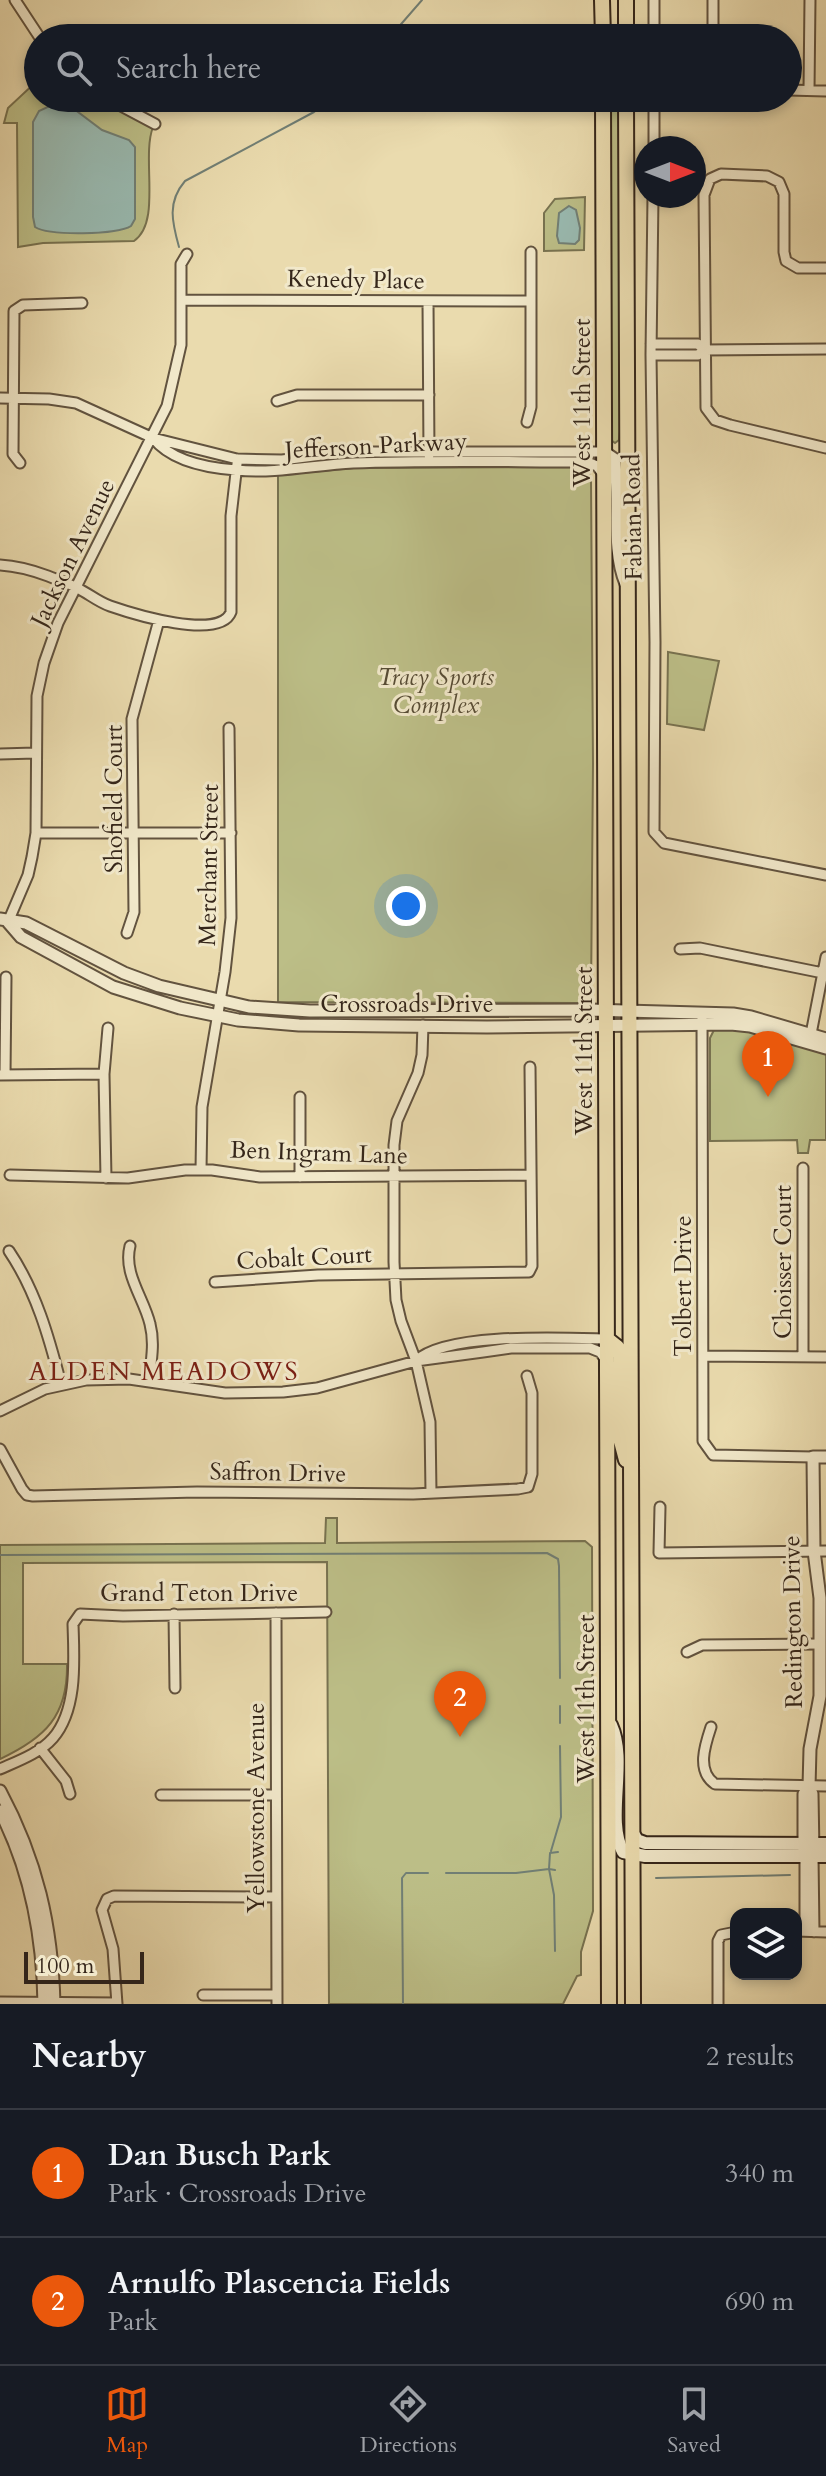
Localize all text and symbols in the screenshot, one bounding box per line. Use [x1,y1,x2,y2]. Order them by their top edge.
search box [24,24,802,112]
icon: search [52,46,96,90]
text: Search here [116,48,261,89]
north arrow [634,136,706,208]
street label: Kenedy Place [287,262,425,298]
street label: West 11th Street [566,318,599,488]
street label: Jefferson Parkway [281,425,468,467]
street label: Fabian Road [615,453,651,581]
street label: Jackson Avenue [22,473,123,635]
park label: Tracy Sports Complex [378,661,494,722]
street label: Shofield Court [98,724,131,873]
street label: Merchant Street [191,783,227,946]
your location [386,886,426,926]
street label: West 11th Street [568,966,601,1136]
street label: Crossroads Drive [320,988,494,1021]
pin: 1 [742,1031,794,1097]
street label: Ben Ingram Lane [230,1133,408,1173]
street label: Choisser Court [767,1184,800,1339]
street label: Tolbert Drive [667,1215,700,1357]
street label: Cobalt Court [235,1238,373,1278]
district label: ALDEN MEADOWS [29,1354,299,1389]
street label: Saffron Drive [209,1455,347,1491]
street label: Redington Drive [775,1535,811,1709]
street label: Grand Teton Drive [100,1577,298,1610]
street label: West 11th Street [570,1614,603,1784]
pin: 2 [434,1671,486,1737]
street label: Yellowstone Avenue [240,1703,273,1913]
map controls [730,1908,802,1980]
button: layers [730,1908,802,1980]
scale bar [24,1948,144,1984]
text: 100 m [36,1951,94,1981]
text: Nearby [32,2033,147,2079]
text: 2 results [706,2039,794,2074]
text: Dan Busch Park [108,2135,331,2176]
text: 1 [51,2156,65,2191]
text: 340 m [725,2156,794,2191]
text: Park · Crossroads Drive [108,2176,367,2211]
text: Arnulfo Plascencia Fields [108,2263,450,2304]
text: 2 [51,2284,65,2319]
text: 690 m [725,2284,794,2319]
text: Park [108,2304,158,2339]
tab: Map [105,2382,149,2460]
tab: Directions [360,2382,457,2460]
tab: Saved [667,2382,721,2460]

